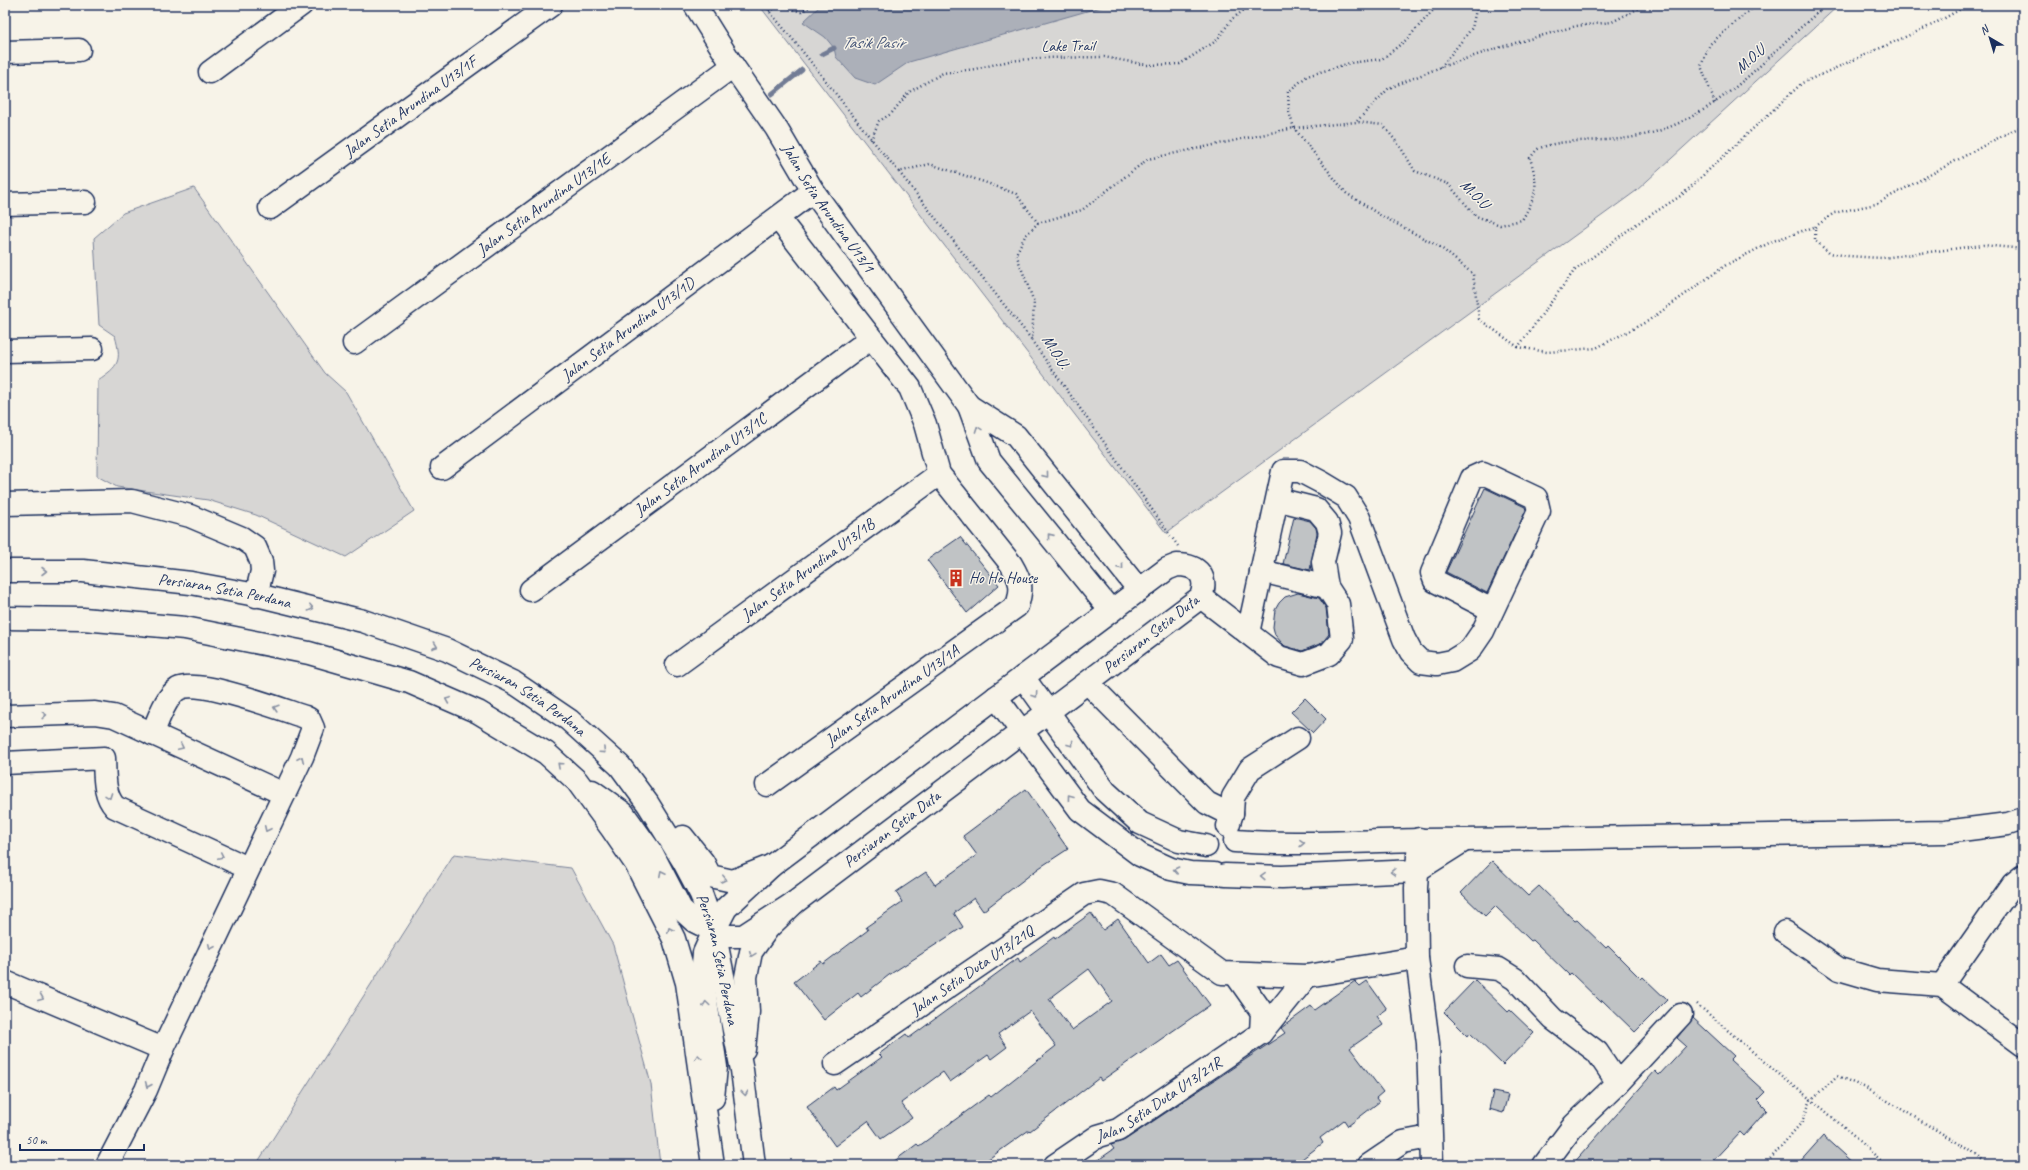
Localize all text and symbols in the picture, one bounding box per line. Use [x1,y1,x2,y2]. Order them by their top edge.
north arrow [1970,18,2010,58]
text: N [1977,21,1993,38]
water label: Tasik Pasir [842,32,907,53]
street label: Lake Trail [1041,35,1098,56]
street label: M.O.U [1731,38,1772,78]
street label: Jalan Setia Arundina U13/1F [339,50,484,162]
street label: Jalan Setia Arundina U13/1 [777,139,879,277]
street label: Jalan Setia Arundina U13/1E [472,148,616,260]
street label: M.O.U [1456,175,1496,215]
street label: Jalan Setia Arundina U13/1D [557,272,700,386]
street label: M.O.U. [1038,331,1075,374]
street label: Jalan Setia Arundina U13/1C [630,408,772,520]
one-way arrow [974,426,983,433]
one-way arrow [1042,470,1049,477]
street label: Jalan Setia Arundina U13/1B [737,513,880,625]
one-way arrow [1048,533,1055,540]
one-way arrow [1116,563,1123,570]
one-way arrow [41,567,47,575]
building icon: Ho Ho House [946,568,966,588]
place label: Ho Ho House [969,568,1039,588]
street label: Persiaran Setia Perdana [157,569,294,613]
street label: Persiaran Setia Duta [1099,590,1204,678]
one-way arrow [307,604,314,612]
street label: Jalan Setia Arundina U13/1A [821,640,964,751]
one-way arrow [431,642,438,650]
street label: Persiaran Setia Perdana [466,652,591,741]
one-way arrow [1031,691,1038,698]
one-way arrow [445,696,452,704]
one-way arrow [273,704,280,713]
one-way arrow [41,710,47,719]
one-way arrow [1066,740,1073,747]
one-way arrow [176,742,184,750]
one-way arrow [599,746,606,753]
one-way arrow [296,756,304,763]
one-way arrow [557,763,564,770]
street label: Persiaran Setia Duta [840,785,946,872]
one-way arrow [104,793,112,800]
one-way arrow [1068,795,1075,802]
one-way arrow [264,825,272,832]
one-way arrow [1299,839,1305,847]
one-way arrow [217,851,225,859]
one-way arrow [1173,867,1179,875]
one-way arrow [1390,868,1396,876]
one-way arrow [659,869,667,877]
one-way arrow [1260,872,1266,881]
one-way arrow [721,874,727,882]
street label: Persiaran Setia Perdana [692,891,743,1028]
street label: Jalan Setia Duta U13/21Q [906,920,1039,1020]
one-way arrow [667,927,675,935]
one-way arrow [208,942,216,950]
one-way arrow [748,950,756,957]
one-way arrow [37,993,44,1001]
one-way arrow [702,1001,711,1007]
street label: Jalan Setia Duta U13/21R [1093,1051,1227,1146]
one-way arrow [694,1054,703,1060]
one-way arrow [144,1081,152,1088]
one-way arrow [740,1090,749,1096]
scale bar [20,1126,144,1152]
text: 50 m [26,1132,48,1148]

